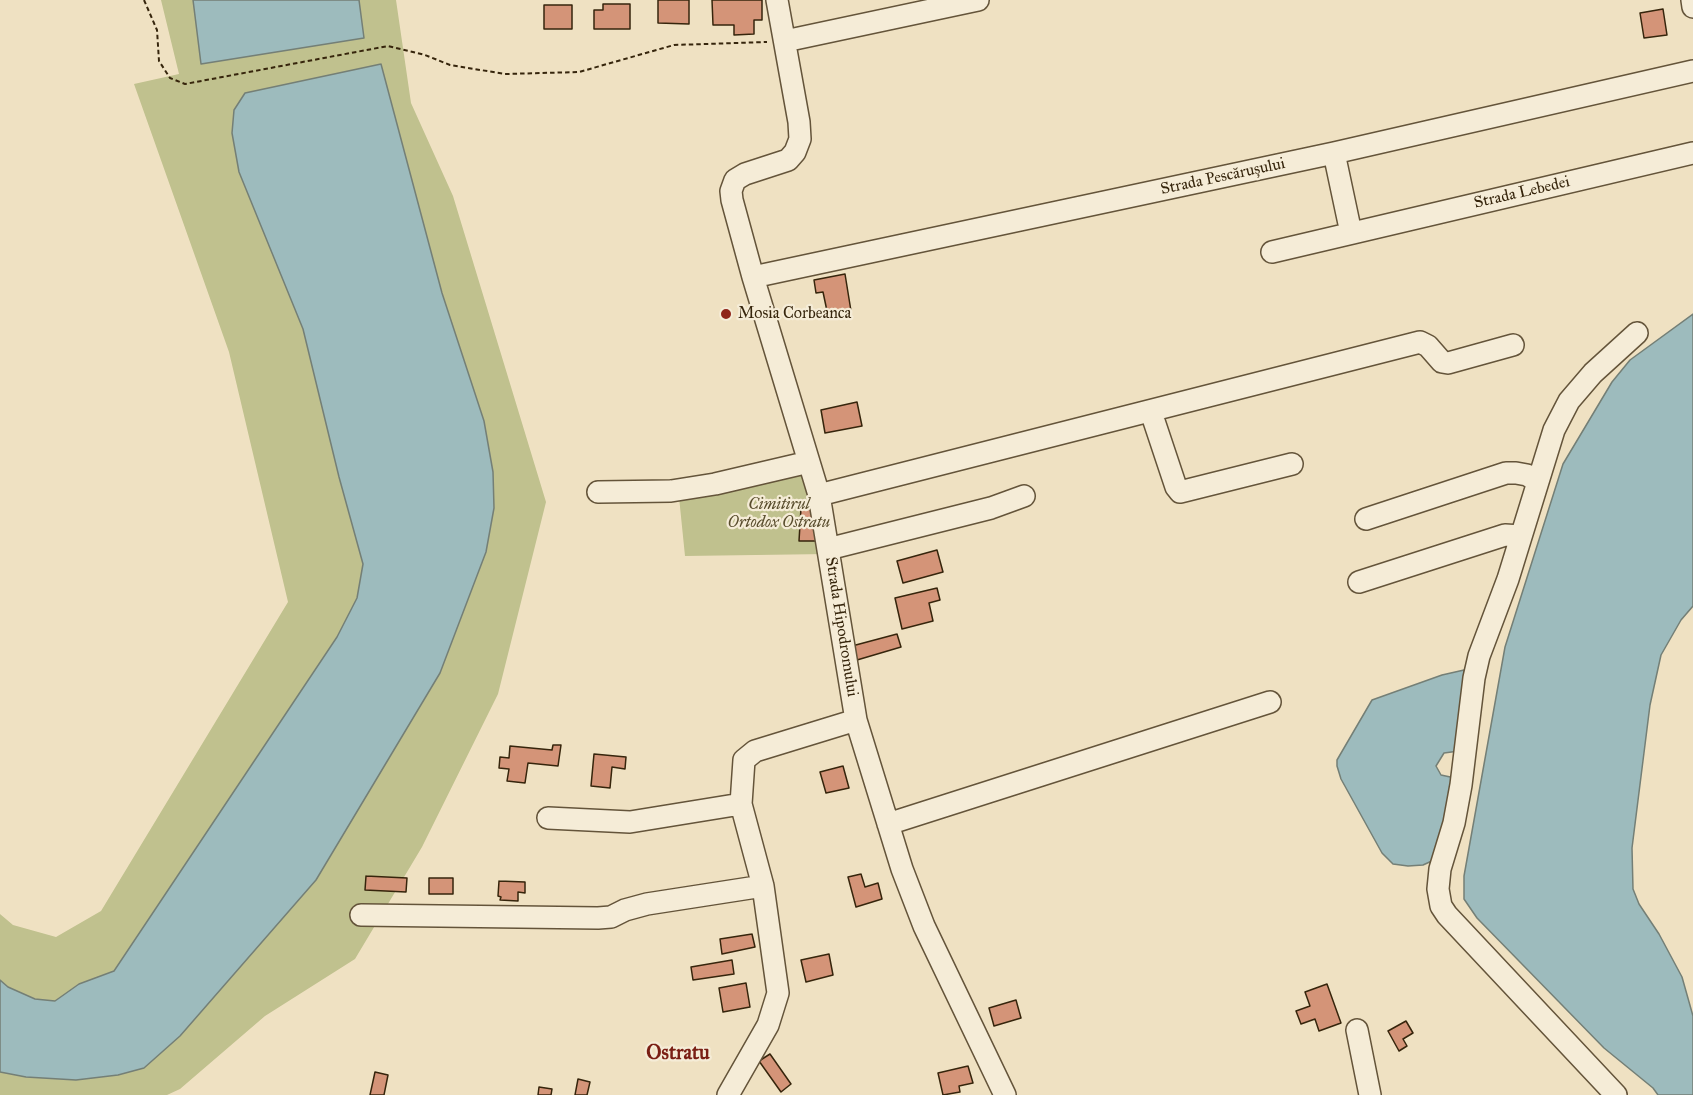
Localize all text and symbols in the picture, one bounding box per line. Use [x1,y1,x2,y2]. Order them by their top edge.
street label: Strada Pescărușului [1159,154,1287,200]
street label: Strada Lebedei [1472,173,1572,213]
place label: Mosia Corbeanca [738,304,851,324]
marker: Mosia Corbeanca [719,307,733,321]
park label: Cimitirul Ortodox Ostratu [728,495,830,533]
street label: Strada Hipodromului [820,556,862,698]
district label: Ostratu [646,1042,710,1066]

